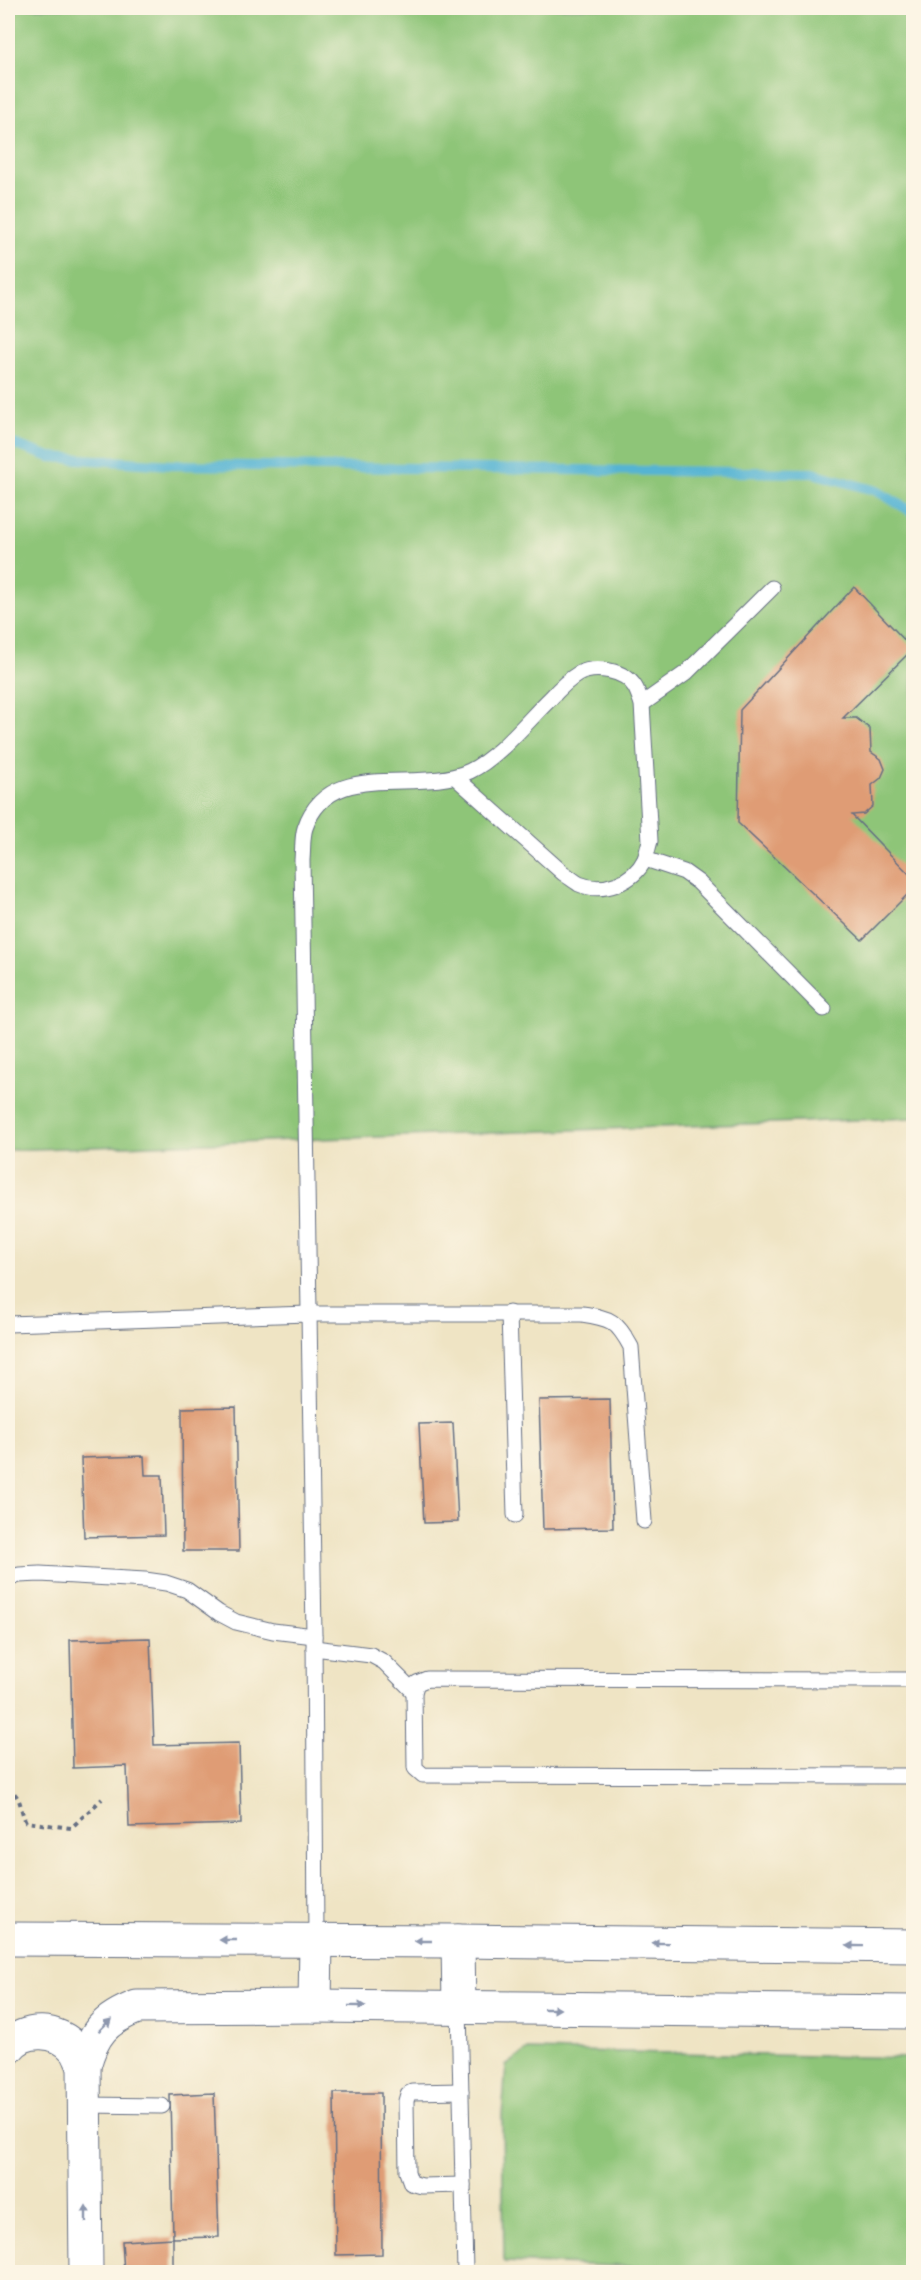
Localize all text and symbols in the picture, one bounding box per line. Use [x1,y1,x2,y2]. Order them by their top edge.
one-way arrow [219,1935,238,1945]
one-way arrow [414,1936,433,1946]
one-way arrow [651,1938,670,1948]
one-way arrow [846,1941,865,1950]
one-way arrow [348,2002,367,2011]
one-way arrow [543,2004,562,2014]
one-way arrow [98,2019,112,2033]
one-way arrow [81,2205,90,2224]

